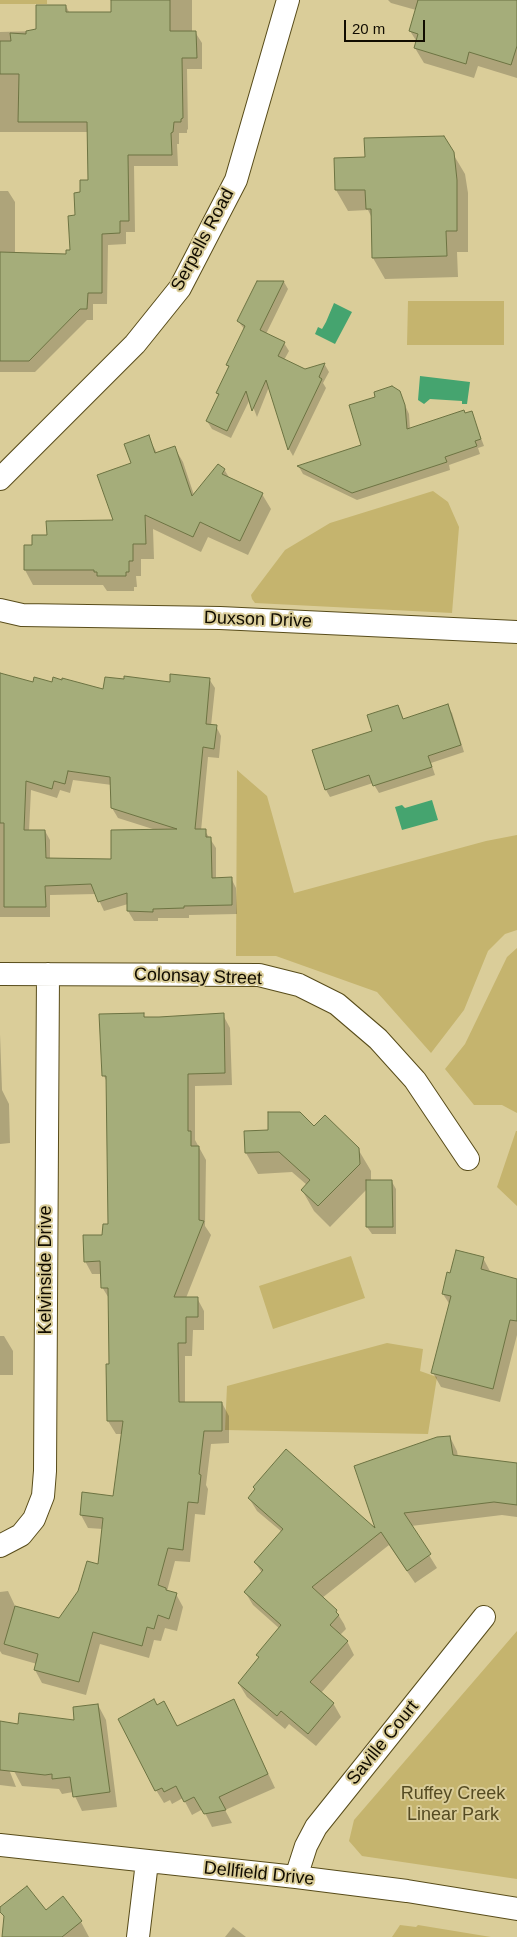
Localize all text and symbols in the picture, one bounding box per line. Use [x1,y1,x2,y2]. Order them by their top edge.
scale bar [347,10,428,42]
text: 20 m [352,20,385,37]
street label: Serpells Road [167,185,239,295]
street label: Duxson Drive [204,607,312,633]
street label: Colonsay Street [134,964,262,990]
street label: Kelvinside Drive [35,1205,57,1335]
street label: Saville Court [342,1697,424,1789]
park label: Ruffey Creek Linear Park [401,1783,505,1826]
street label: Dellfield Drive [203,1857,315,1891]

